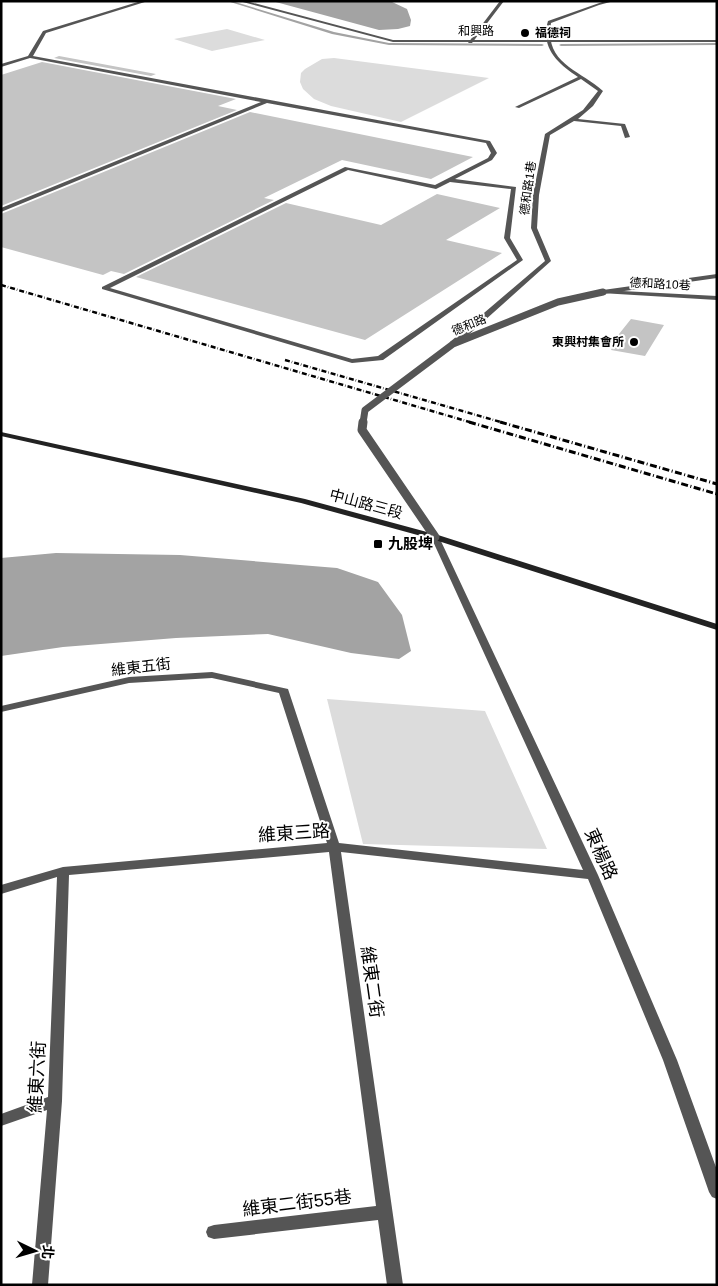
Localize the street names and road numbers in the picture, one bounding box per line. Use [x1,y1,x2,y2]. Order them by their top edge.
street label: 和興路 [458,24,494,38]
street label: 德和路1巷 [517,160,539,216]
street label: 德和路10巷 [629,275,691,293]
street label: 德和路 [450,312,488,338]
street label: 中山路三段 [328,486,405,521]
street label: 維東五街 [110,654,172,679]
street label: 維東三路 [257,821,331,845]
street label: 東楊路 [581,825,621,883]
street label: 維東二街 [357,945,387,1019]
street label: 維東六街 [25,1041,49,1113]
street label: 維東二街55巷 [241,1186,353,1220]

